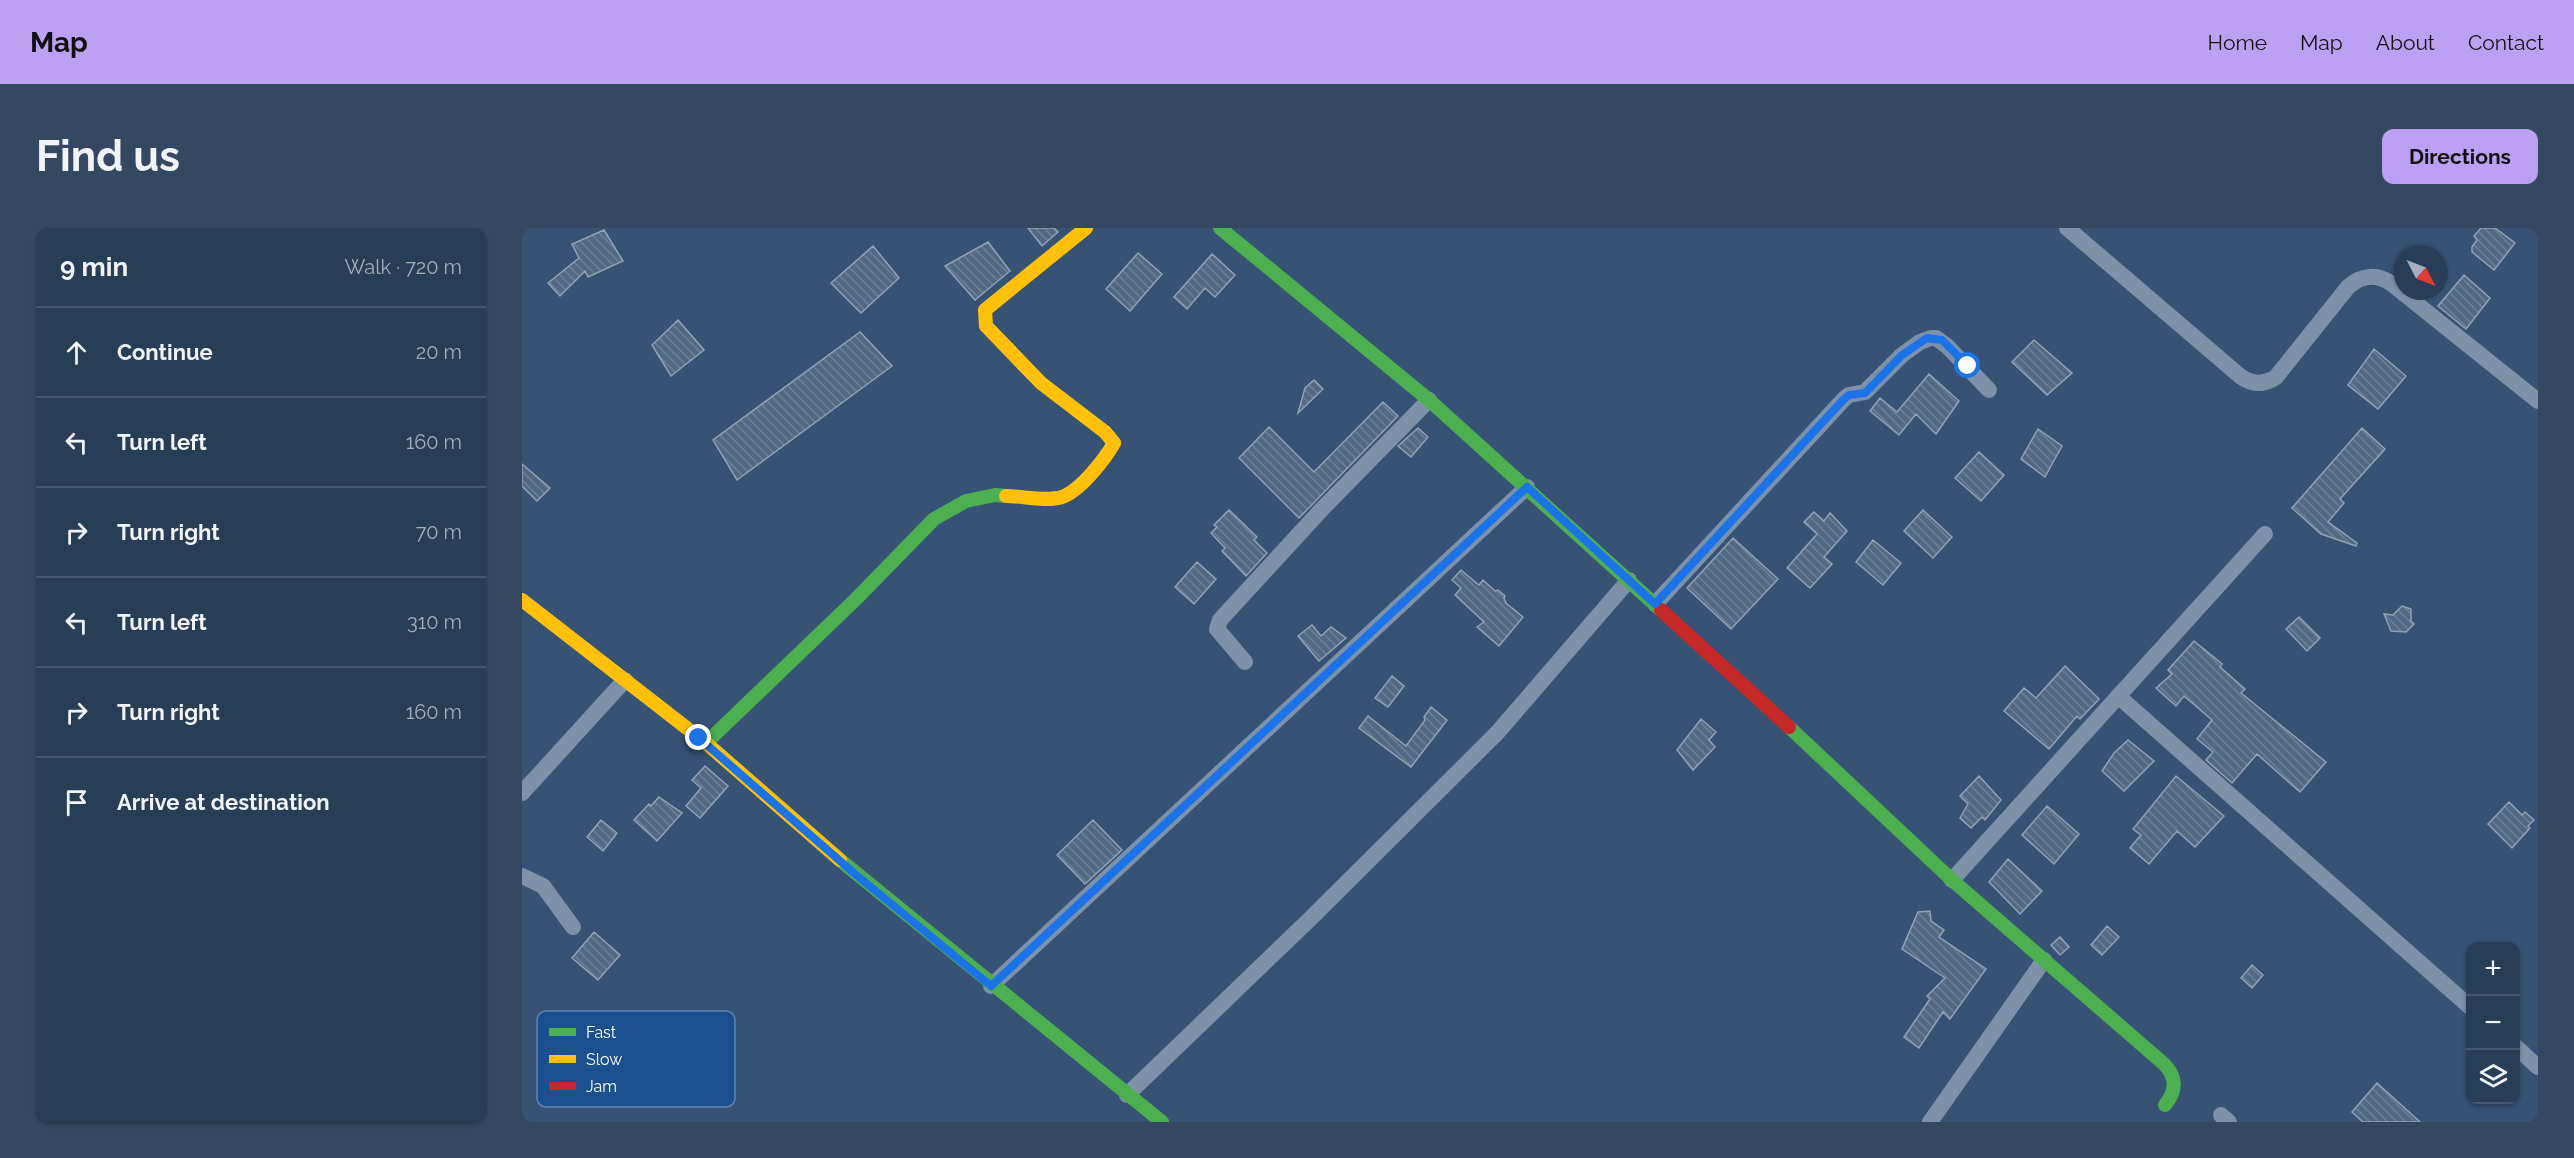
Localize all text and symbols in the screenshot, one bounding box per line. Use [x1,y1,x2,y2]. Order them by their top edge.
text: Map [30,26,88,59]
text: Home [2208,30,2267,55]
text: Map [2300,30,2343,55]
text: About [2376,30,2435,55]
text: Contact [2468,30,2544,55]
button: Directions [2382,129,2538,184]
text: Find us [36,132,180,181]
north arrow [2394,246,2448,300]
text: 9 min [60,252,128,282]
text: Walk · 720 m [344,255,462,279]
icon: ahead [60,336,93,369]
text: Continue [117,339,213,365]
text: 20 m [416,340,462,364]
route start [1954,352,1980,378]
icon: left [60,426,93,459]
text: Turn left [117,429,207,455]
text: 160 m [406,430,462,454]
icon: right [60,516,93,549]
text: Turn right [117,519,220,545]
text: 70 m [416,520,462,544]
icon: left [60,606,93,639]
text: Turn left [117,609,207,635]
text: 310 m [407,610,462,634]
icon: right [60,696,93,729]
text: Turn right [117,699,220,725]
text: 160 m [406,700,462,724]
route end [685,724,711,750]
icon: arrive [60,786,93,819]
text: Arrive at destination [117,789,330,815]
map controls [2466,942,2520,1104]
button: + [2466,942,2520,996]
button: − [2466,996,2520,1050]
legend [537,1011,735,1107]
text: Fast [586,1023,617,1042]
text: Slow [586,1050,622,1069]
button: layers [2466,1050,2520,1104]
text: Jam [586,1077,617,1096]

